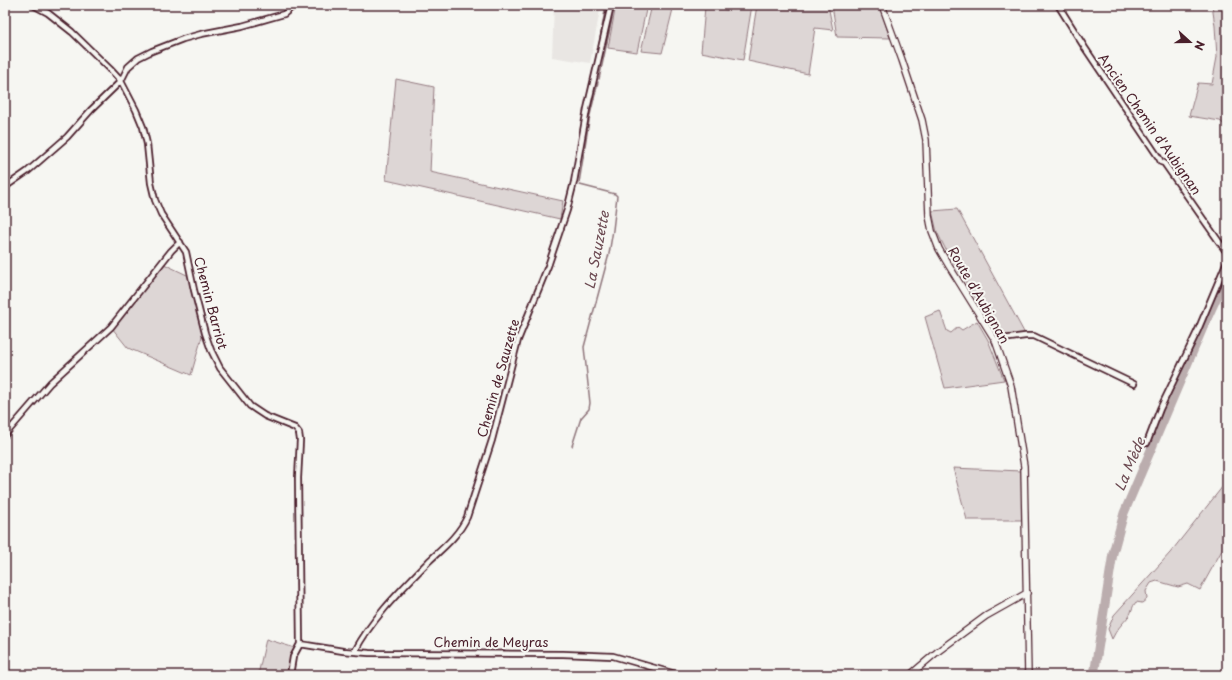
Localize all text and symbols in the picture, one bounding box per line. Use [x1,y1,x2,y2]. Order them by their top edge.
north arrow [1170,22,1210,62]
text: N [1190,39,1209,53]
street label: Ancien Chemin d'Aubignan [1094,49,1207,198]
water label: La Sauzette [579,208,615,291]
street label: Route d'Aubignan [944,243,1015,347]
street label: Chemin Barriot [190,254,233,351]
street label: Chemin de Sauzette [472,316,524,439]
water label: La Mède [1109,432,1151,494]
street label: Chemin de Meyras [434,632,549,651]

